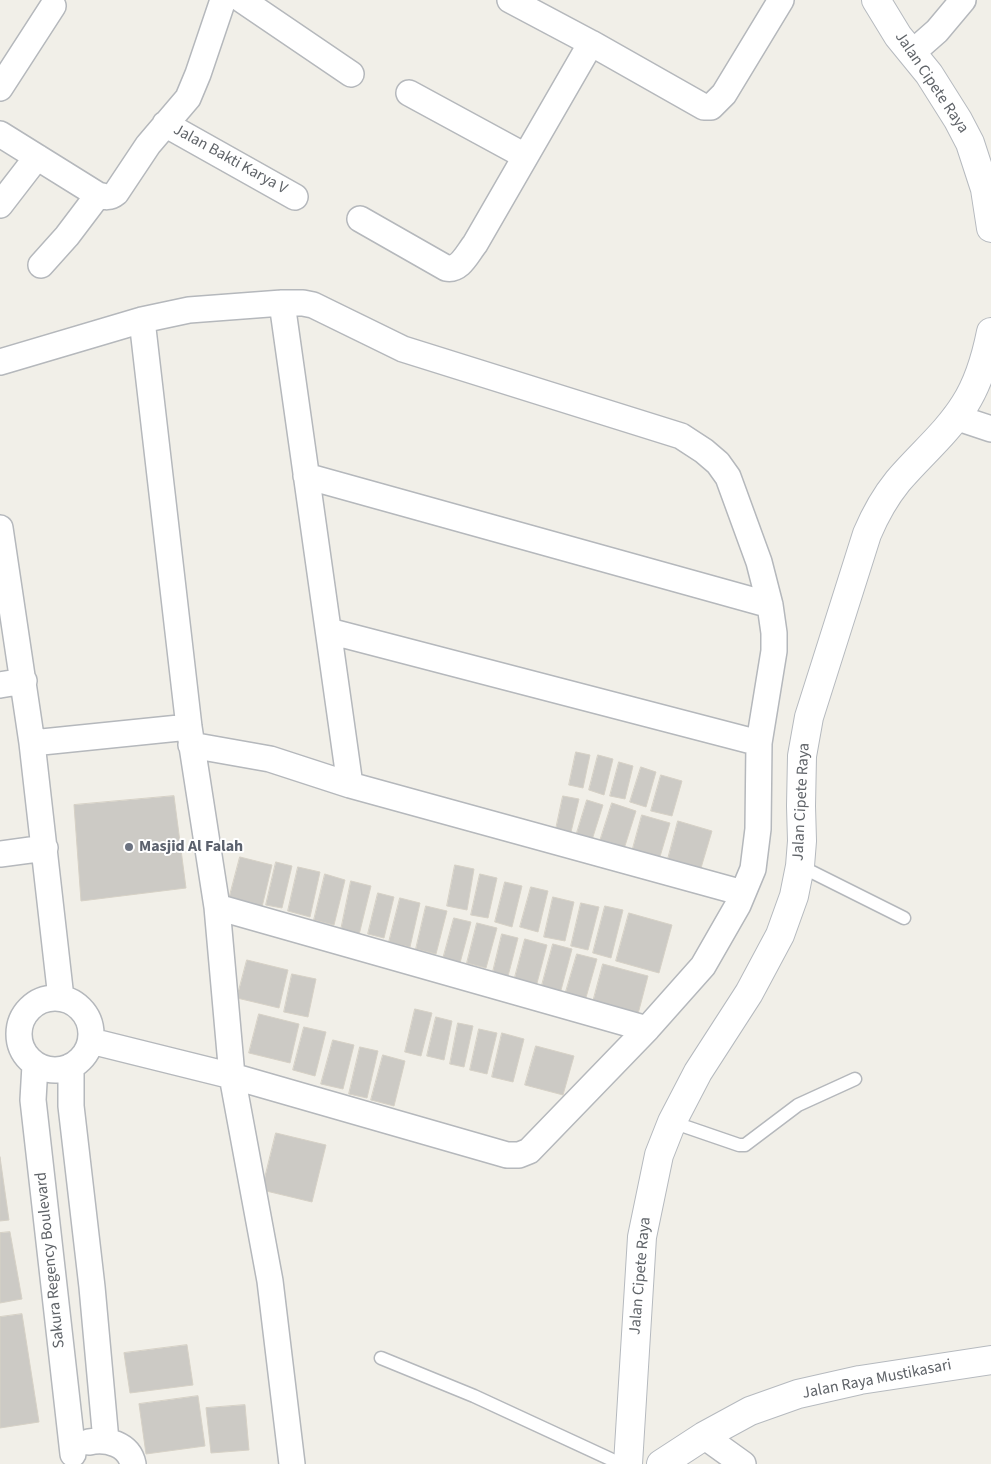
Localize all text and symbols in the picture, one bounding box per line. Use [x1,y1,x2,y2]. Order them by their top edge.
street label: Jalan Cipete Raya [890,29,972,137]
street label: Jalan Bakti Karya V [170,121,290,199]
street label: Jalan Cipete Raya [789,742,815,862]
place label: Masjid Al Falah [139,837,243,857]
marker: Masjid Al Falah [123,841,135,853]
street label: Sakura Regency Boulevard [32,1171,70,1349]
street label: Jalan Cipete Raya [626,1216,656,1336]
street label: Jalan Raya Mustikasari [801,1356,953,1404]

